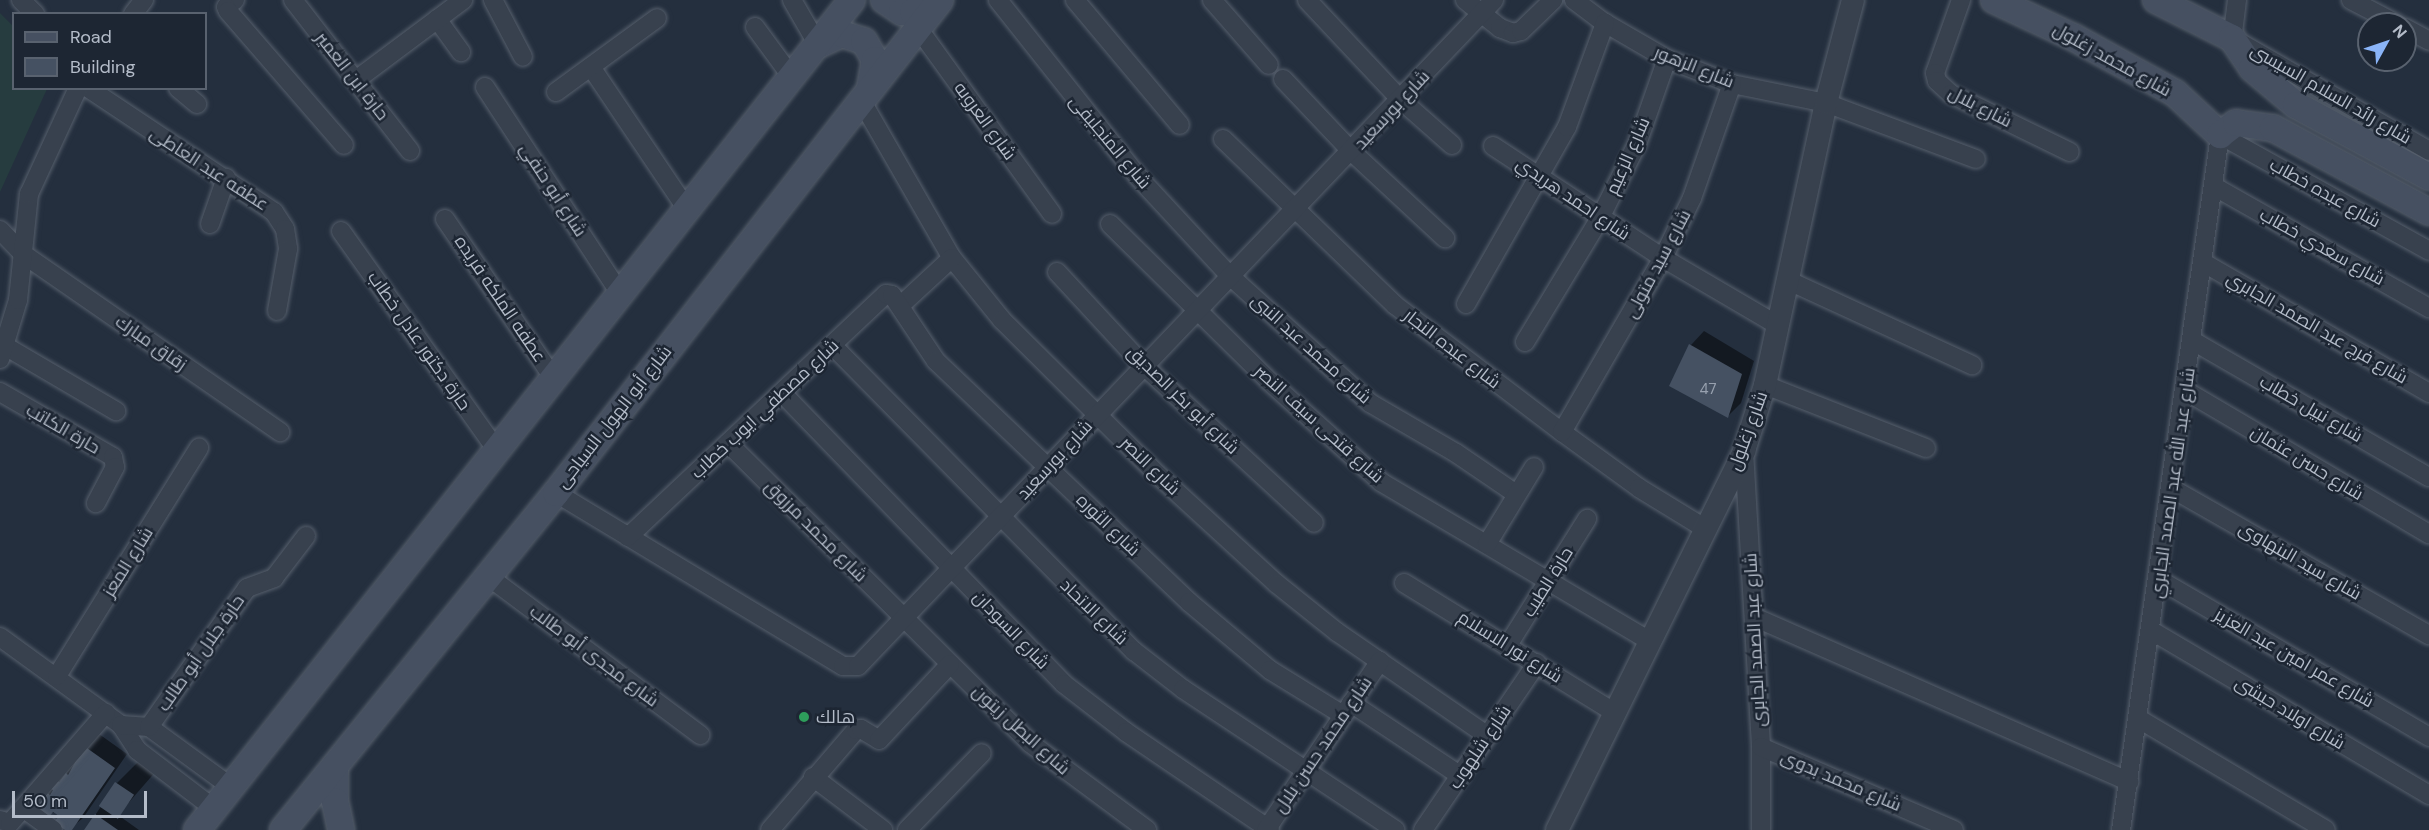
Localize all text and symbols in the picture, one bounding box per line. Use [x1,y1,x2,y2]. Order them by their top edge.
legend [12,12,207,90]
north arrow [2357,12,2417,72]
street label: شارع محمد زغلول [2049,19,2175,101]
text: N [2388,20,2411,43]
text: Road [70,25,112,49]
street label: حارة ابن العمير [311,27,393,125]
street label: شارع رائد السلام السيسى [2247,39,2415,149]
street label: شارع الزهور [1651,41,1737,93]
text: Building [70,55,135,79]
street label: شارع بورسعيد [1350,66,1434,154]
street label: شارع العروبه [949,78,1021,164]
street label: شارع بلال [1945,82,2015,132]
street label: شارع المنجليفى [1064,91,1156,193]
street label: شارع الزعيم [1601,114,1655,198]
street label: عطفه عبد العاطى [146,123,272,215]
street label: شارع أبو حنفي [515,139,591,241]
street label: شارع احمد هريدي [1512,153,1634,245]
street label: شارع عبده خطاب [2266,154,2384,232]
street label: شارع سعدي خطاب [2256,204,2388,290]
street label: شارع سيد متولى [1620,206,1696,322]
street label: عطفه الملكه فريده [450,232,550,366]
street label: حارة دكتور عادل خطاب [363,267,475,415]
street label: شارع فرج عبد الصمد الجابري [2223,267,2411,389]
street label: شارع محمد عبد النبى [1247,289,1375,409]
street label: شارع عبده النجار [1399,305,1505,393]
street label: زقاق مبارك [111,311,191,375]
street label: شارع مصطفي ايوب خطاب [687,335,843,483]
street label: شارع أبو الهول السياحى [552,341,676,493]
street label: شارع أبو بكر الصديق [1123,341,1243,459]
street label: شارع فتحى سيف النصر [1250,360,1388,488]
street label: شارع عبد الله عبد الصمد الجابري [2146,366,2200,600]
street label: شارع نبيل خطاب [2256,371,2366,447]
house number: 47 [1699,381,1717,399]
street label: شارع زغلول [1724,388,1772,474]
street label: حارة الكاتب [22,399,104,459]
street label: شارع بورسعيد [1013,416,1097,504]
street label: شارع حسن عثمان [2247,421,2367,505]
street label: شارع النصر [1116,432,1184,500]
street label: شارع محمد مرزوق [760,475,872,587]
street label: شارع الثوره [1072,489,1144,561]
street label: شارع سيد البنهاوى [2235,517,2365,605]
street label: شارع المعز [98,523,158,601]
street label: حارة الطيب [1518,543,1578,621]
street label: شارع عبد الصمد الجابرى [1740,553,1770,727]
street label: شارع الاتحاد [1056,574,1132,650]
street label: شارع السودان [968,586,1054,674]
street label: حارة جلال أبو طالب [153,591,249,715]
street label: شارع مجدى أبو طالب [525,600,663,712]
street label: شارع عمر امين عبد العزيز [2211,604,2377,712]
street label: شارع نور الاسلام [1454,606,1566,688]
street label: شارع اولاد حبشى [2231,672,2349,754]
street label: شارع محمد حسن بلال [1269,673,1377,817]
street label: شارع البطل زيتون [968,680,1074,780]
street label: شارع شلهوب [1444,701,1516,793]
place label: هالك [816,706,855,728]
marker: هالك [797,710,811,724]
street label: شارع محمد بدوى [1777,746,1905,816]
scale bar [15,779,150,817]
text: 50 m [23,789,67,813]

